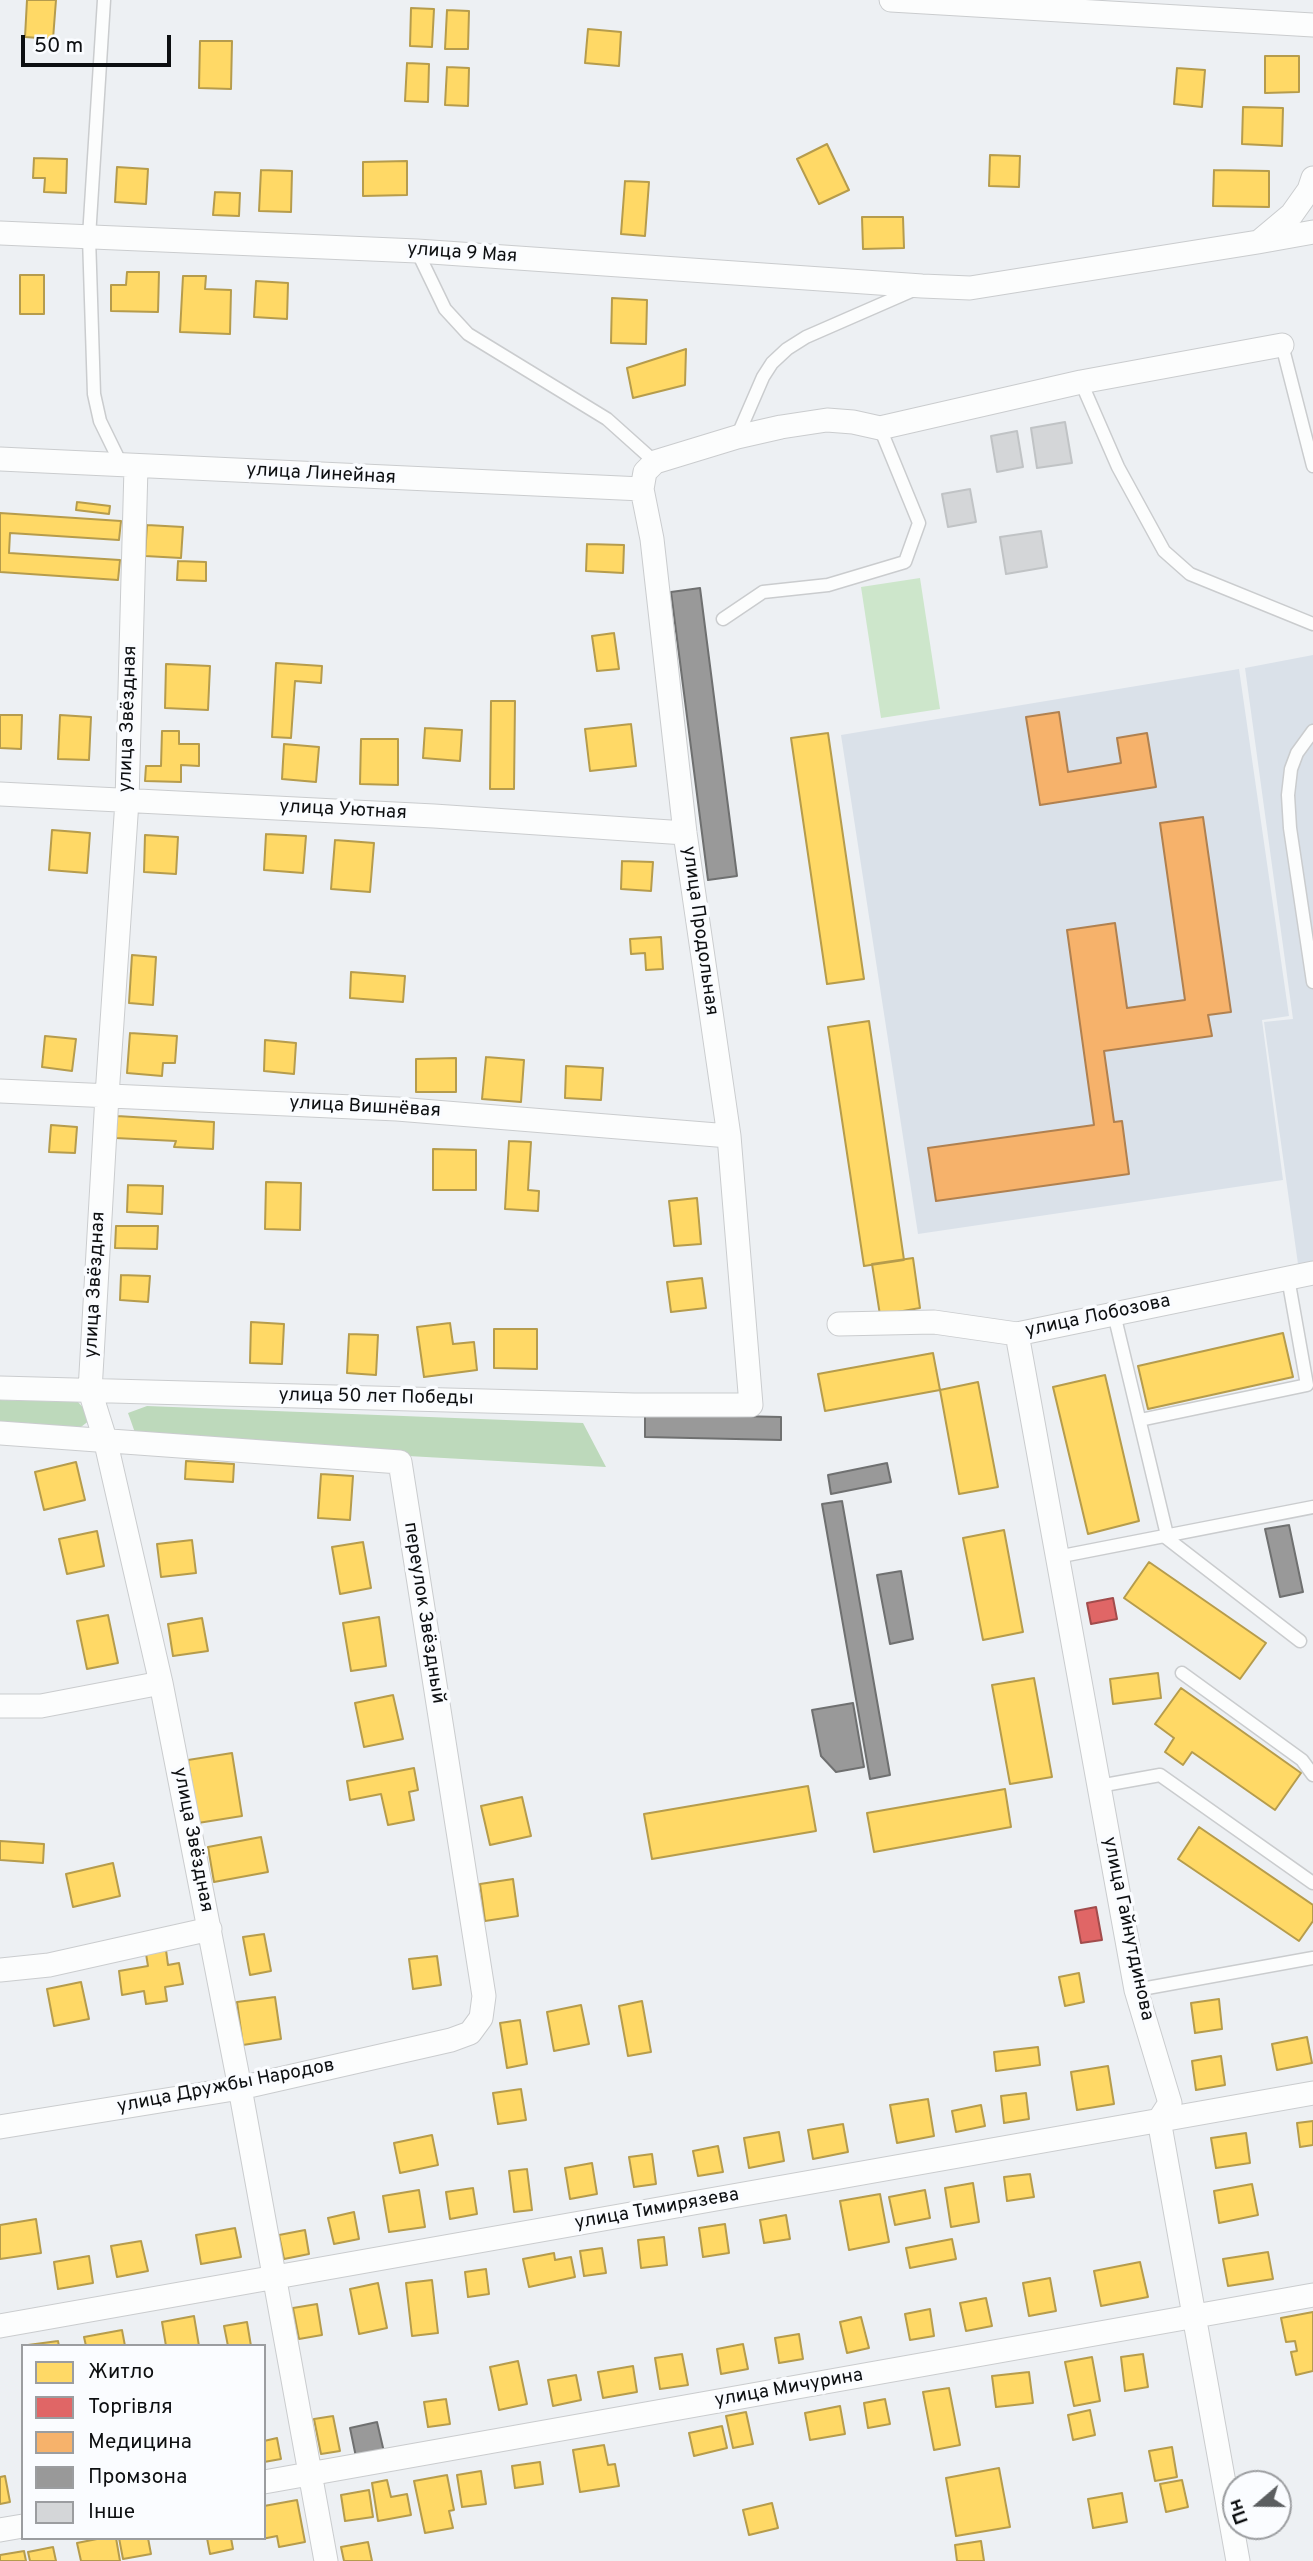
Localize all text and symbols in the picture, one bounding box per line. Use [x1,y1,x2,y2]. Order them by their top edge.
scale bar [24,21,175,65]
text: 50 m [34,33,83,60]
street label: улица 9 Мая [406,239,518,269]
street label: улица Линейная [245,460,397,490]
street label: улица Звёздная [115,645,143,793]
street label: улица Уютная [279,796,407,826]
street label: улица Продольная [676,845,722,1017]
street label: улица Вишнёвая [289,1093,441,1123]
street label: улица Звёздная [81,1211,111,1359]
street label: улица Лобозова [1023,1290,1173,1344]
street label: улица 50 лет Победы [278,1385,474,1411]
street label: переулок Звёздный [397,1521,449,1705]
street label: улица Звёздная [167,1766,217,1914]
street label: улица Гайнутдинова [1096,1835,1158,2023]
street label: улица Дружбы Народов [115,2055,337,2119]
street label: улица Тимирязева [573,2184,741,2236]
legend [21,2344,266,2540]
text: Житло [88,2359,154,2386]
street label: улица Мичурина [713,2365,865,2413]
text: Торгівля [88,2394,173,2421]
text: Медицина [88,2429,192,2456]
text: Промзона [88,2464,187,2491]
north arrow [1222,2470,1292,2540]
text: Пн [1223,2495,1255,2528]
text: Інше [88,2499,135,2526]

